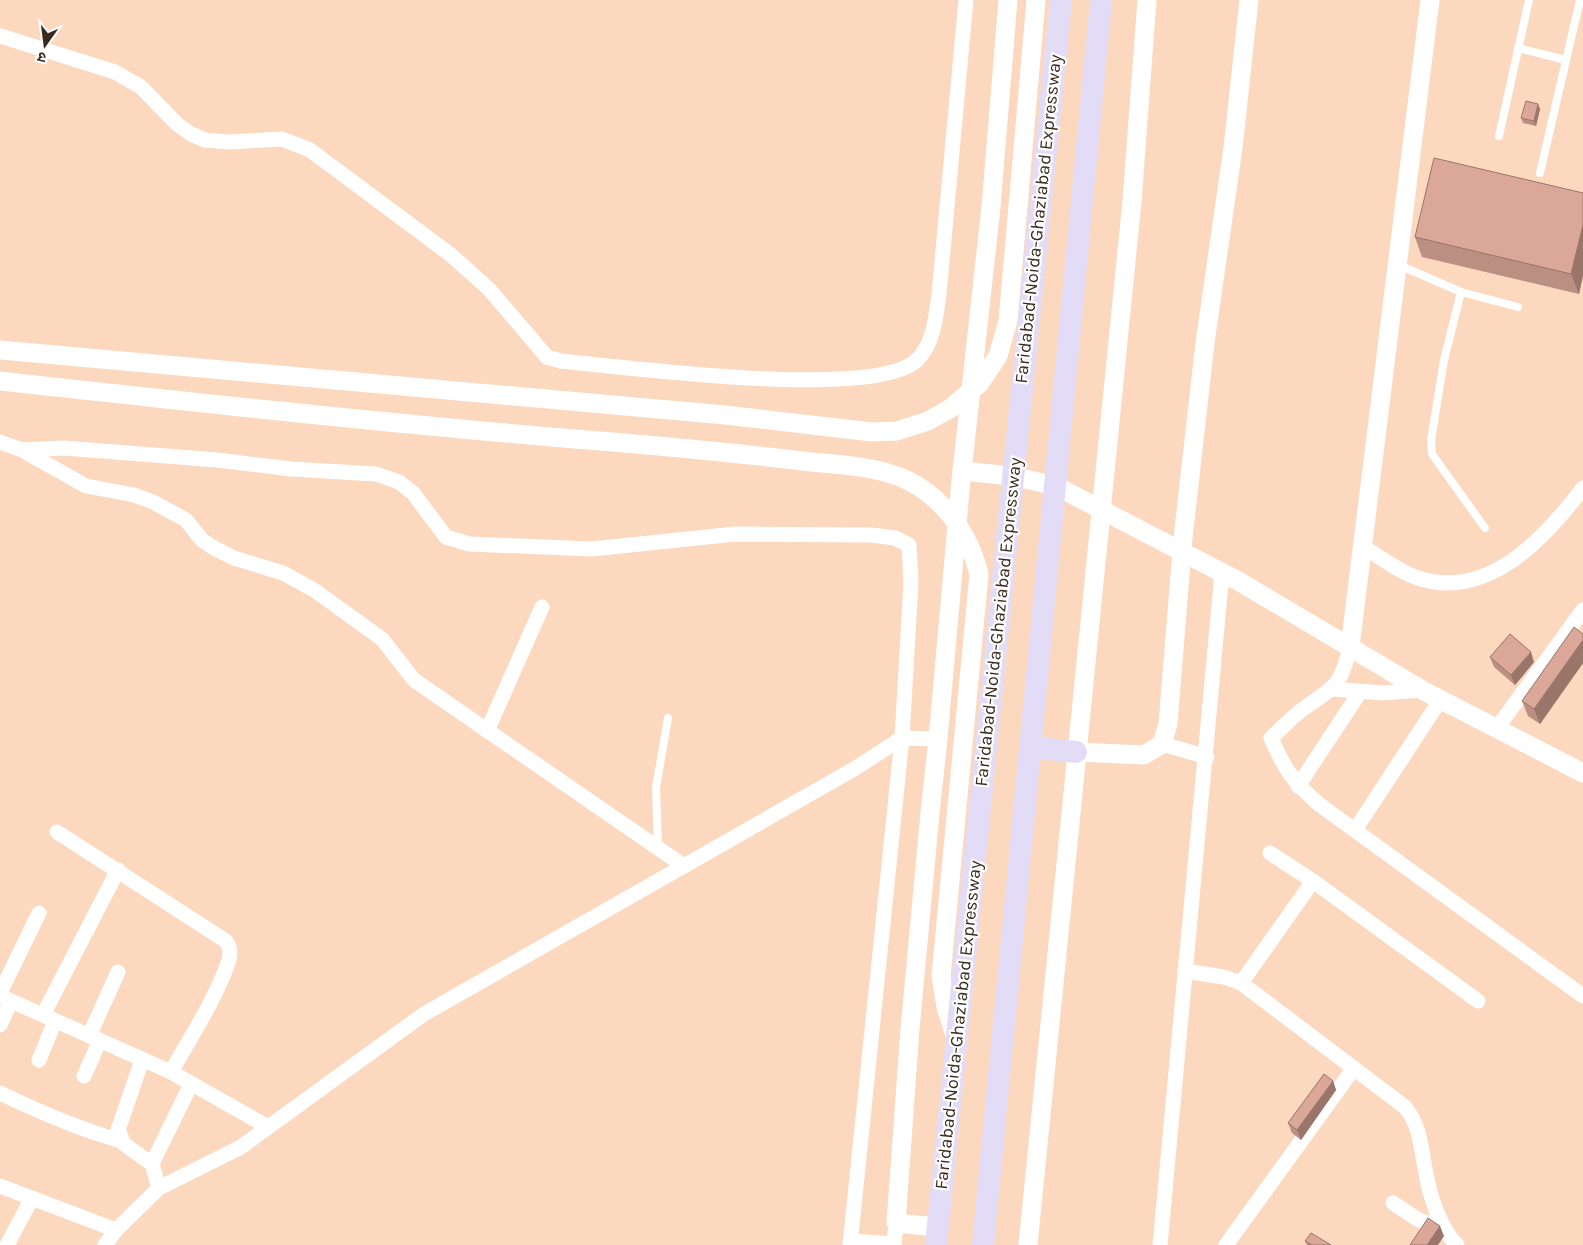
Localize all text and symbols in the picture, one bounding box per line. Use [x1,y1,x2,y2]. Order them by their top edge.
north arrow [20,20,70,70]
text: उ [35,48,48,66]
street label: Faridabad-Noida-Ghaziabad Expressway [1010,53,1066,385]
street label: Faridabad-Noida-Ghaziabad Expressway [970,456,1026,788]
street label: Faridabad-Noida-Ghaziabad Expressway [930,859,986,1191]

